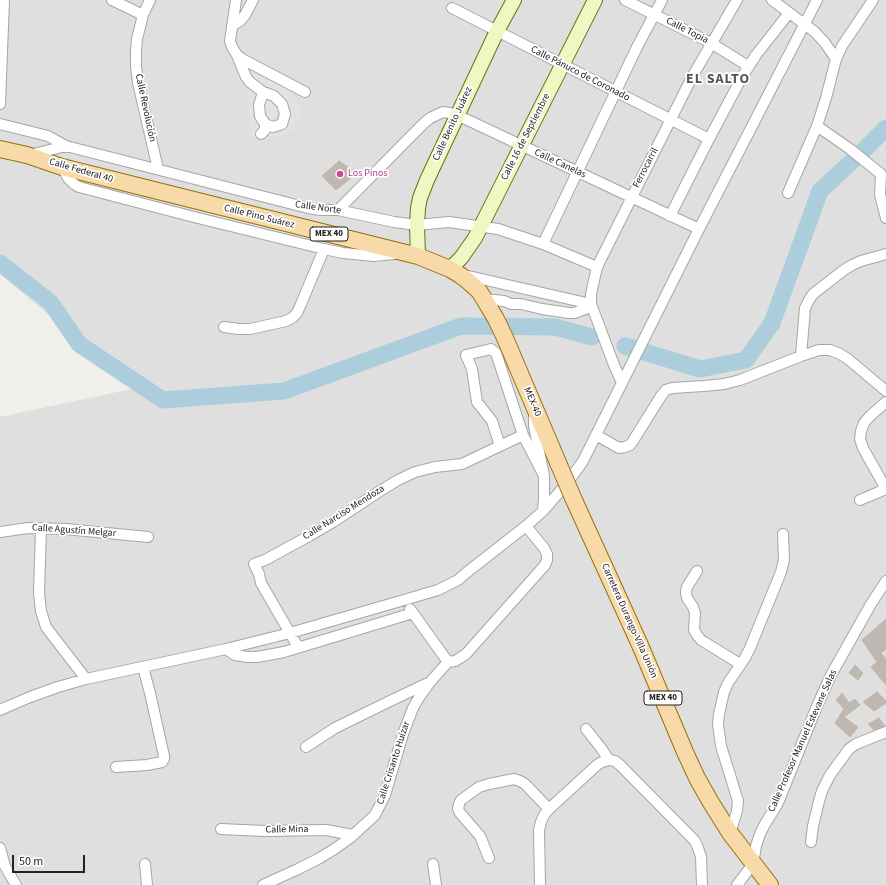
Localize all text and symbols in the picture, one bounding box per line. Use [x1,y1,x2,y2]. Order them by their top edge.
street label: Calle Topia [664,15,710,47]
street label: Calle Pánuco de Coronado [528,44,632,104]
district label: EL SALTO [686,72,750,88]
street label: Calle Revolución [132,73,158,143]
street label: Calle Benito Juárez [431,85,475,163]
street label: Calle 16 de Septiembre [499,92,553,182]
street label: Ferrocarril [631,146,661,190]
street label: Calle Canelas [532,147,588,181]
street label: Calle Federal 40 [48,156,114,186]
place label: Los Pinos [348,168,388,180]
marker: Los Pinos [335,169,345,179]
street label: Calle Norte [294,199,342,217]
street label: Calle Pino Suárez [223,202,295,232]
road number: MEX 40 [310,227,348,241]
street label: MEX-40 [521,386,543,418]
street label: Calle Narciso Mendoza [301,483,387,543]
street label: Calle Agustín Melgar [32,522,116,540]
street label: Carretera Durango-Villa Unión [598,562,660,680]
street label: Calle Profesor Manuel Estevane Salas [766,668,840,814]
road number: MEX 40 [644,691,682,705]
street label: Calle Crisanto Huízar [375,720,413,806]
street label: Calle Mina [265,824,309,836]
scale bar [14,847,87,873]
text: 50 m [19,853,43,870]

